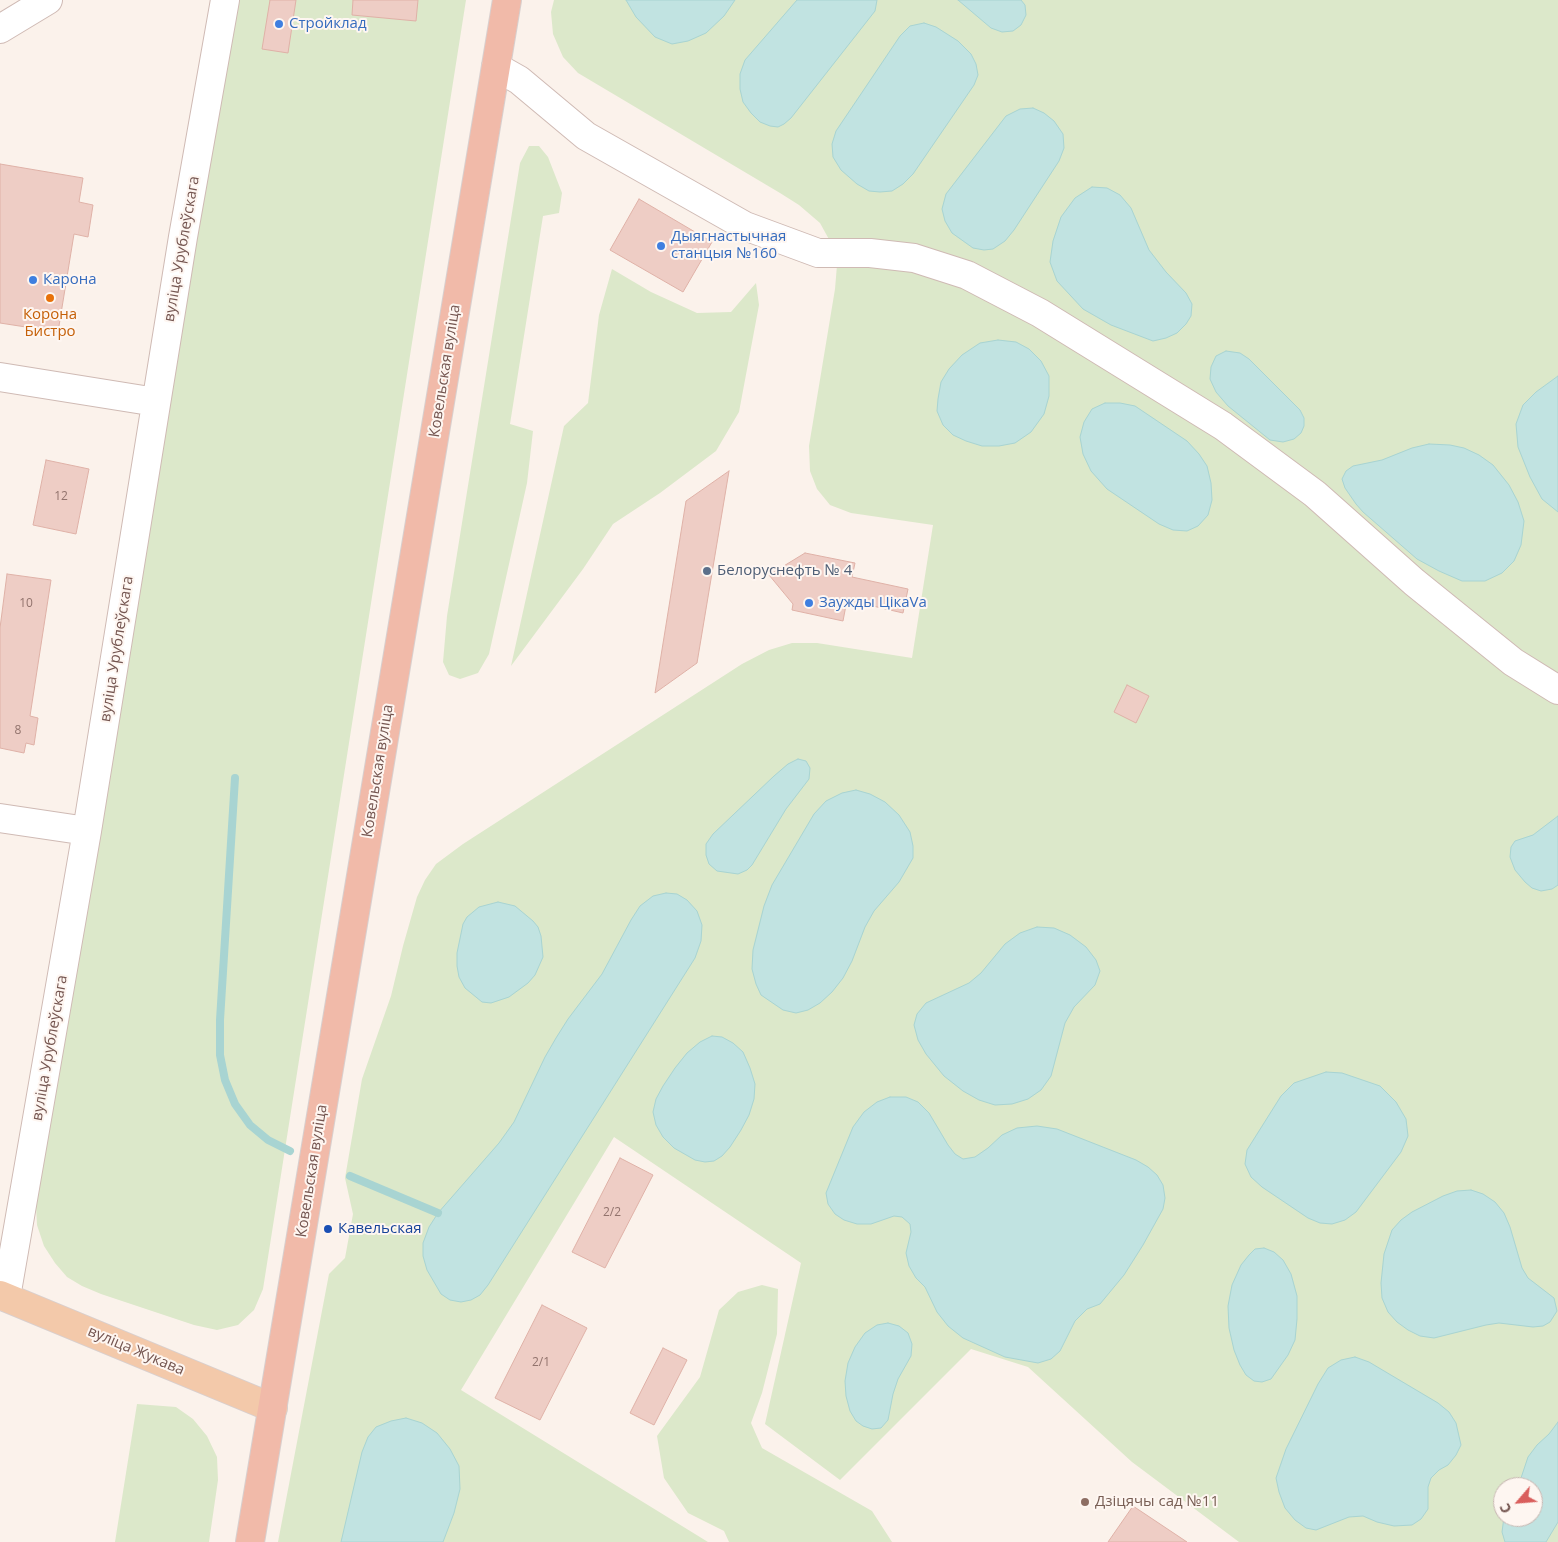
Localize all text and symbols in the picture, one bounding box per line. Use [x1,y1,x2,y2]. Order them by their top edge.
place label: Стройклад [289,15,367,33]
marker: Стройклад [273,18,285,30]
street label: вуліца Урублеўскага [160,175,204,323]
place label: Дыягнастычная станцыя №160 [671,228,786,263]
marker: Дыягнастычная станцыя №160 [655,240,667,252]
place label: Карона [43,271,97,289]
marker: Карона [27,274,39,286]
marker: Корона Бистро [44,292,56,304]
street label: Ковельская вуліца [426,303,464,439]
place label: Корона Бистро [23,306,77,341]
house number: 12 [54,490,68,504]
place label: Белоруснефть № 4 [717,562,852,580]
marker: Белоруснефть № 4 [701,565,713,577]
street label: вуліца Урублеўскага [97,575,137,723]
place label: Заужды ЦікаVа [819,594,927,612]
house number: 10 [19,597,33,611]
marker: Заужды ЦікаVа [803,597,815,609]
street label: Ковельская вуліца [359,703,397,839]
house number: 8 [15,724,21,738]
street label: вуліца Урублеўскага [28,974,72,1122]
street label: Ковельская вуліца [293,1103,331,1239]
house number: 2/2 [603,1206,621,1220]
place label: Кавельская [338,1220,422,1238]
marker: Кавельская [322,1223,334,1235]
street label: вуліца Жукава [85,1323,187,1379]
house number: 2/1 [532,1356,550,1370]
north arrow [1493,1477,1543,1527]
place label: Дзіцячы сад №11 [1095,1493,1219,1511]
marker: Дзіцячы сад №11 [1079,1496,1091,1508]
text: С [1495,1500,1516,1517]

